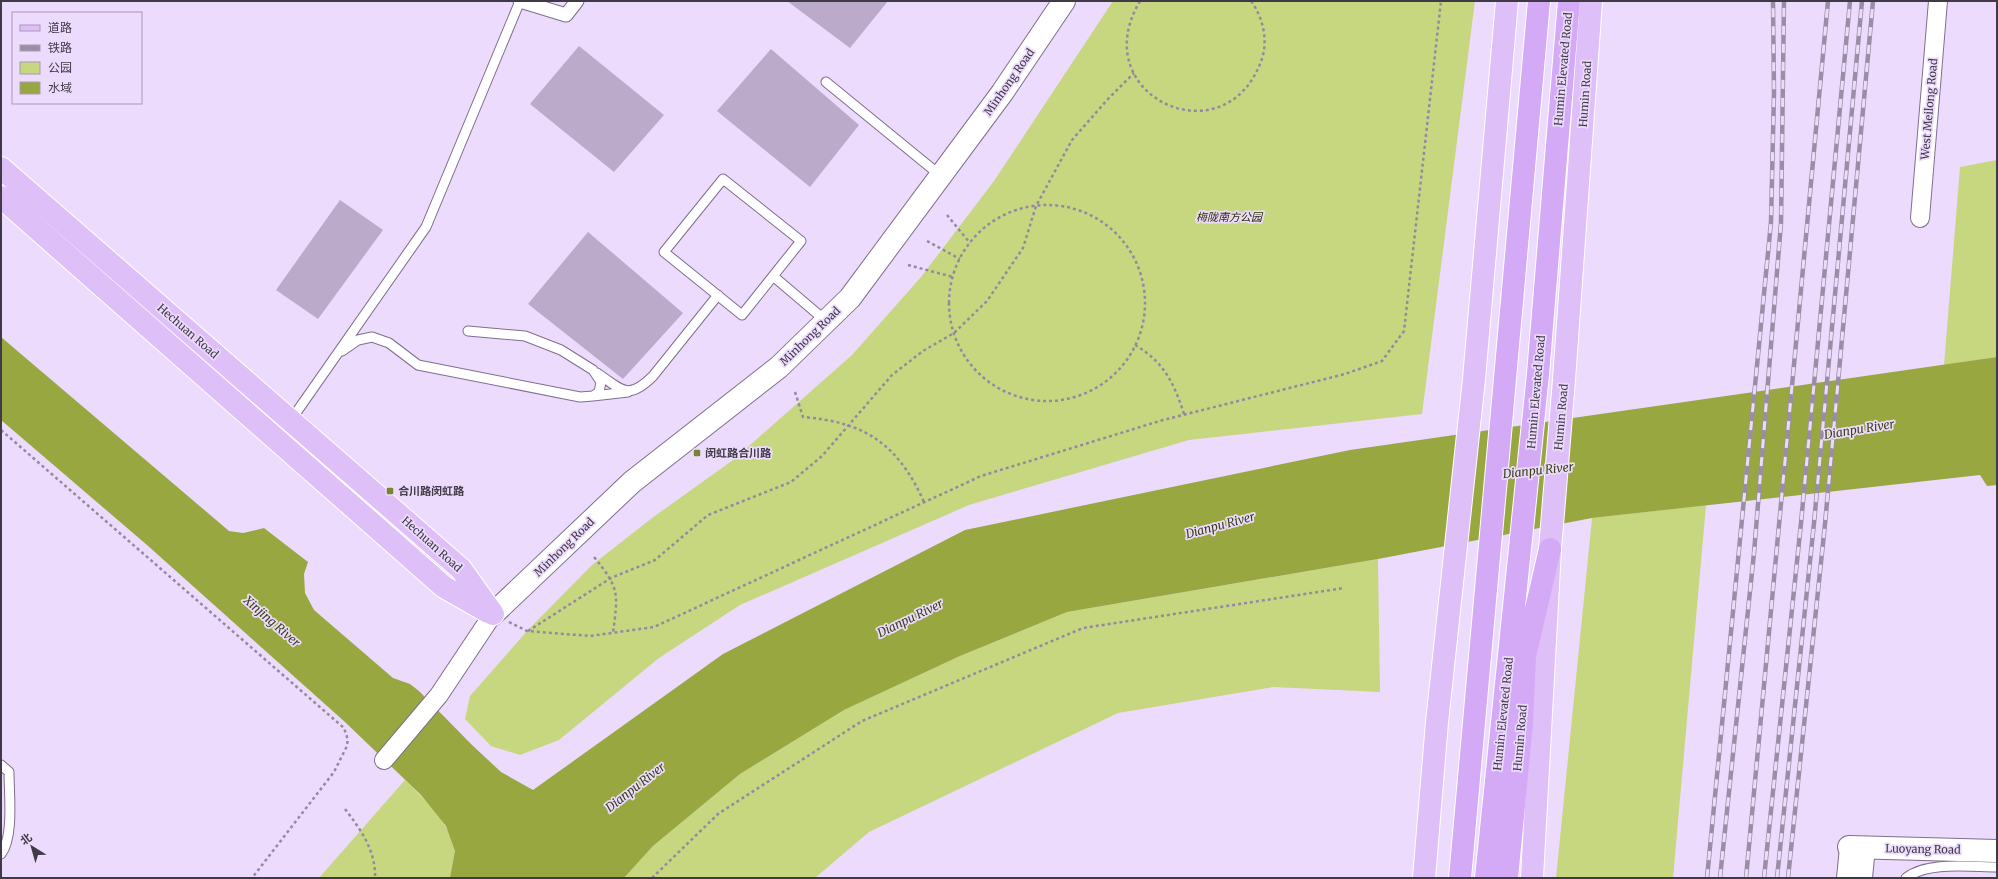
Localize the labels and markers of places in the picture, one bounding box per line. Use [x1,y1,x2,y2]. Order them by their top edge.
place label: 闵虹路合川路 [705,446,772,460]
marker: 闵虹路合川路 [692,448,702,458]
place label: 合川路闵虹路 [398,484,465,498]
marker: 合川路闵虹路 [385,486,395,496]

